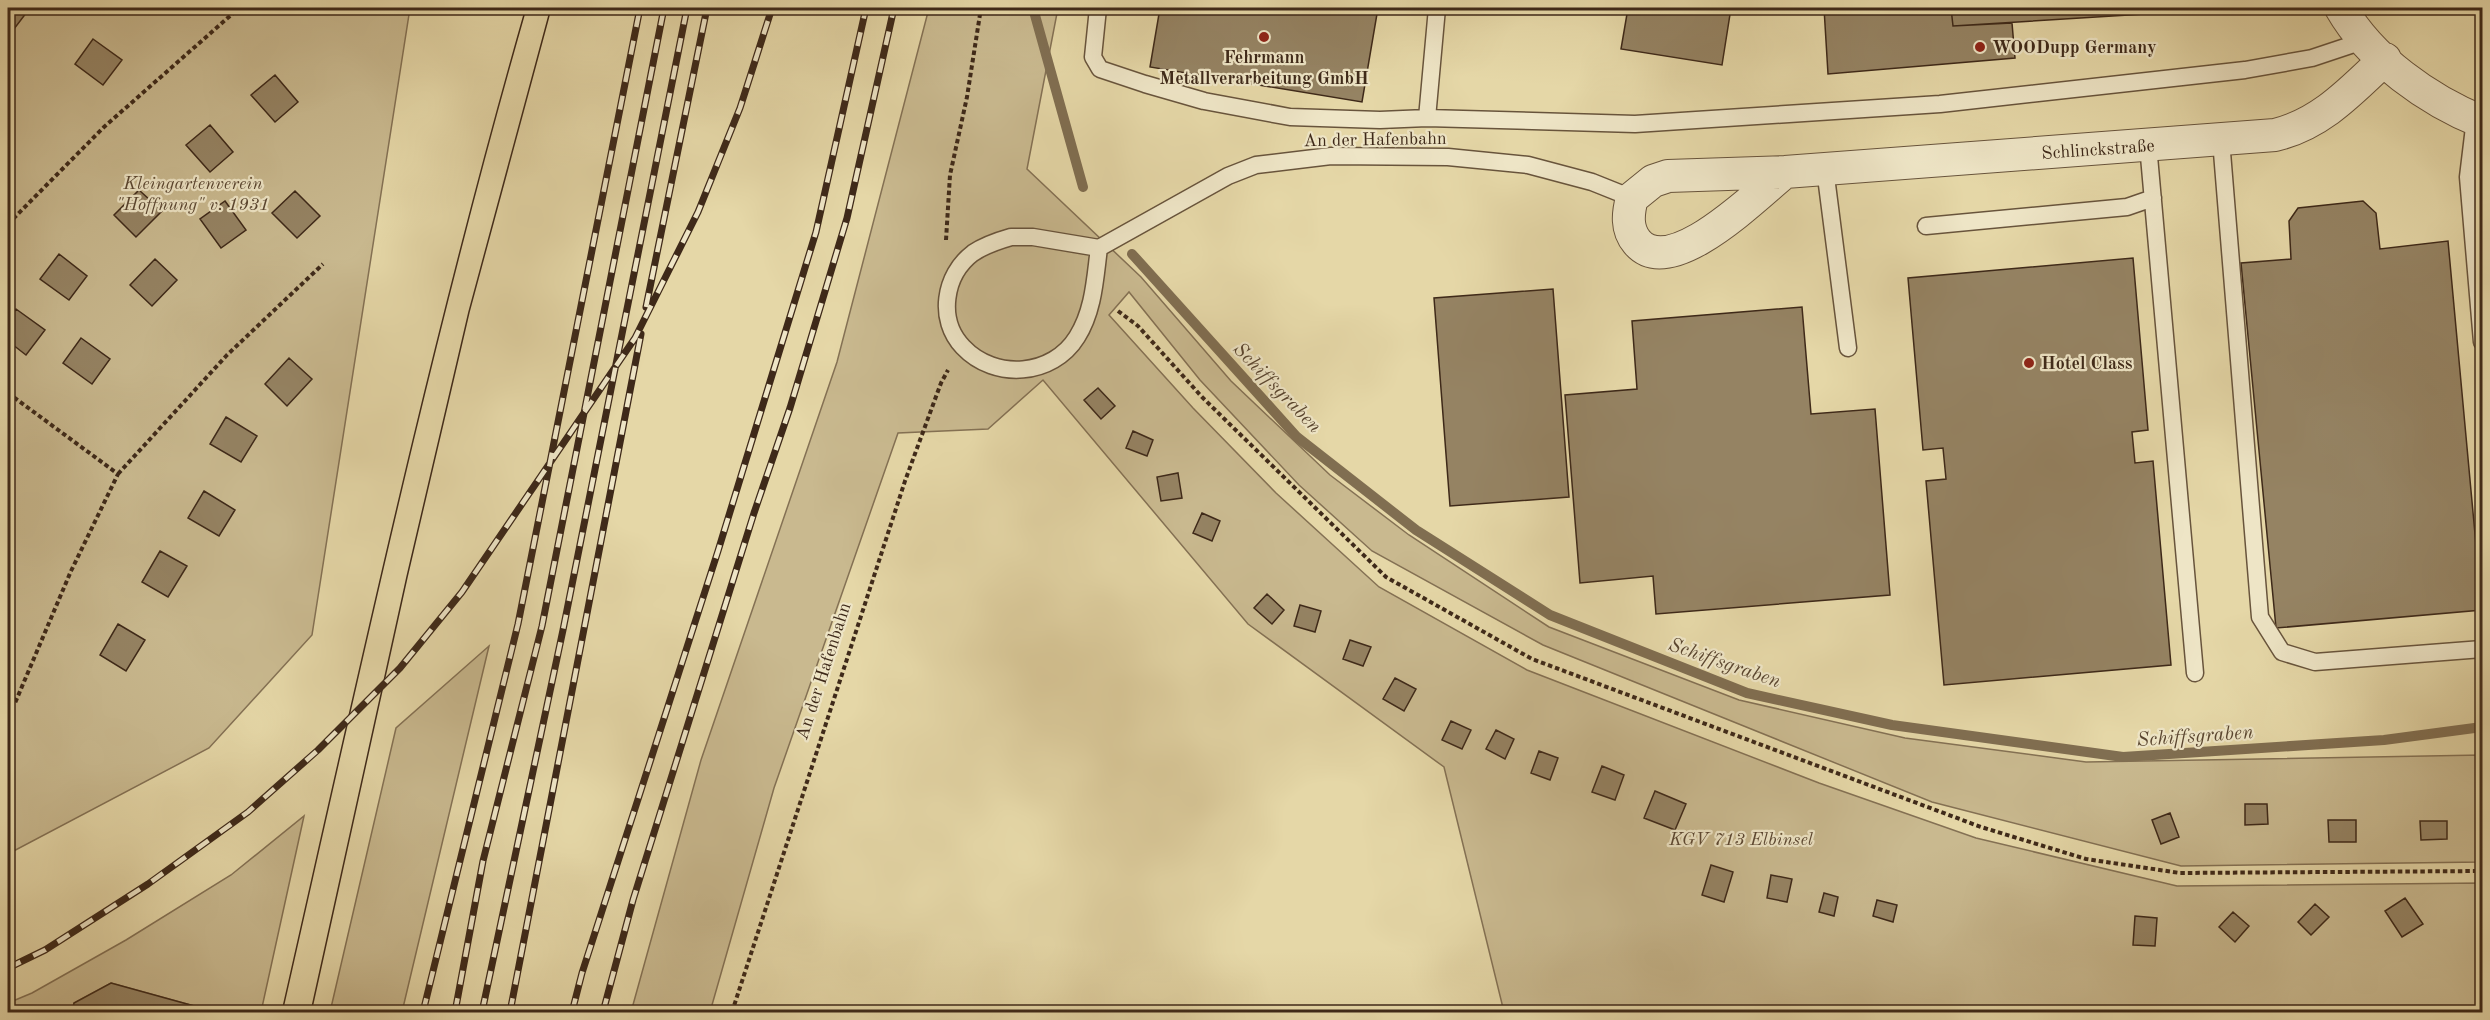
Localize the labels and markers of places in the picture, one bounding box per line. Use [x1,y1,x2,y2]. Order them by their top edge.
marker: Fehrmann Metallverarbeitung GmbH [1257,30,1271,44]
place label: WOODupp Germany [1992,39,2157,57]
marker: WOODupp Germany [1973,40,1987,54]
place label: Fehrmann Metallverarbeitung GmbH [1159,49,1369,88]
place label: Hotel Class [2041,355,2133,373]
marker: Hotel Class [2022,356,2036,370]

